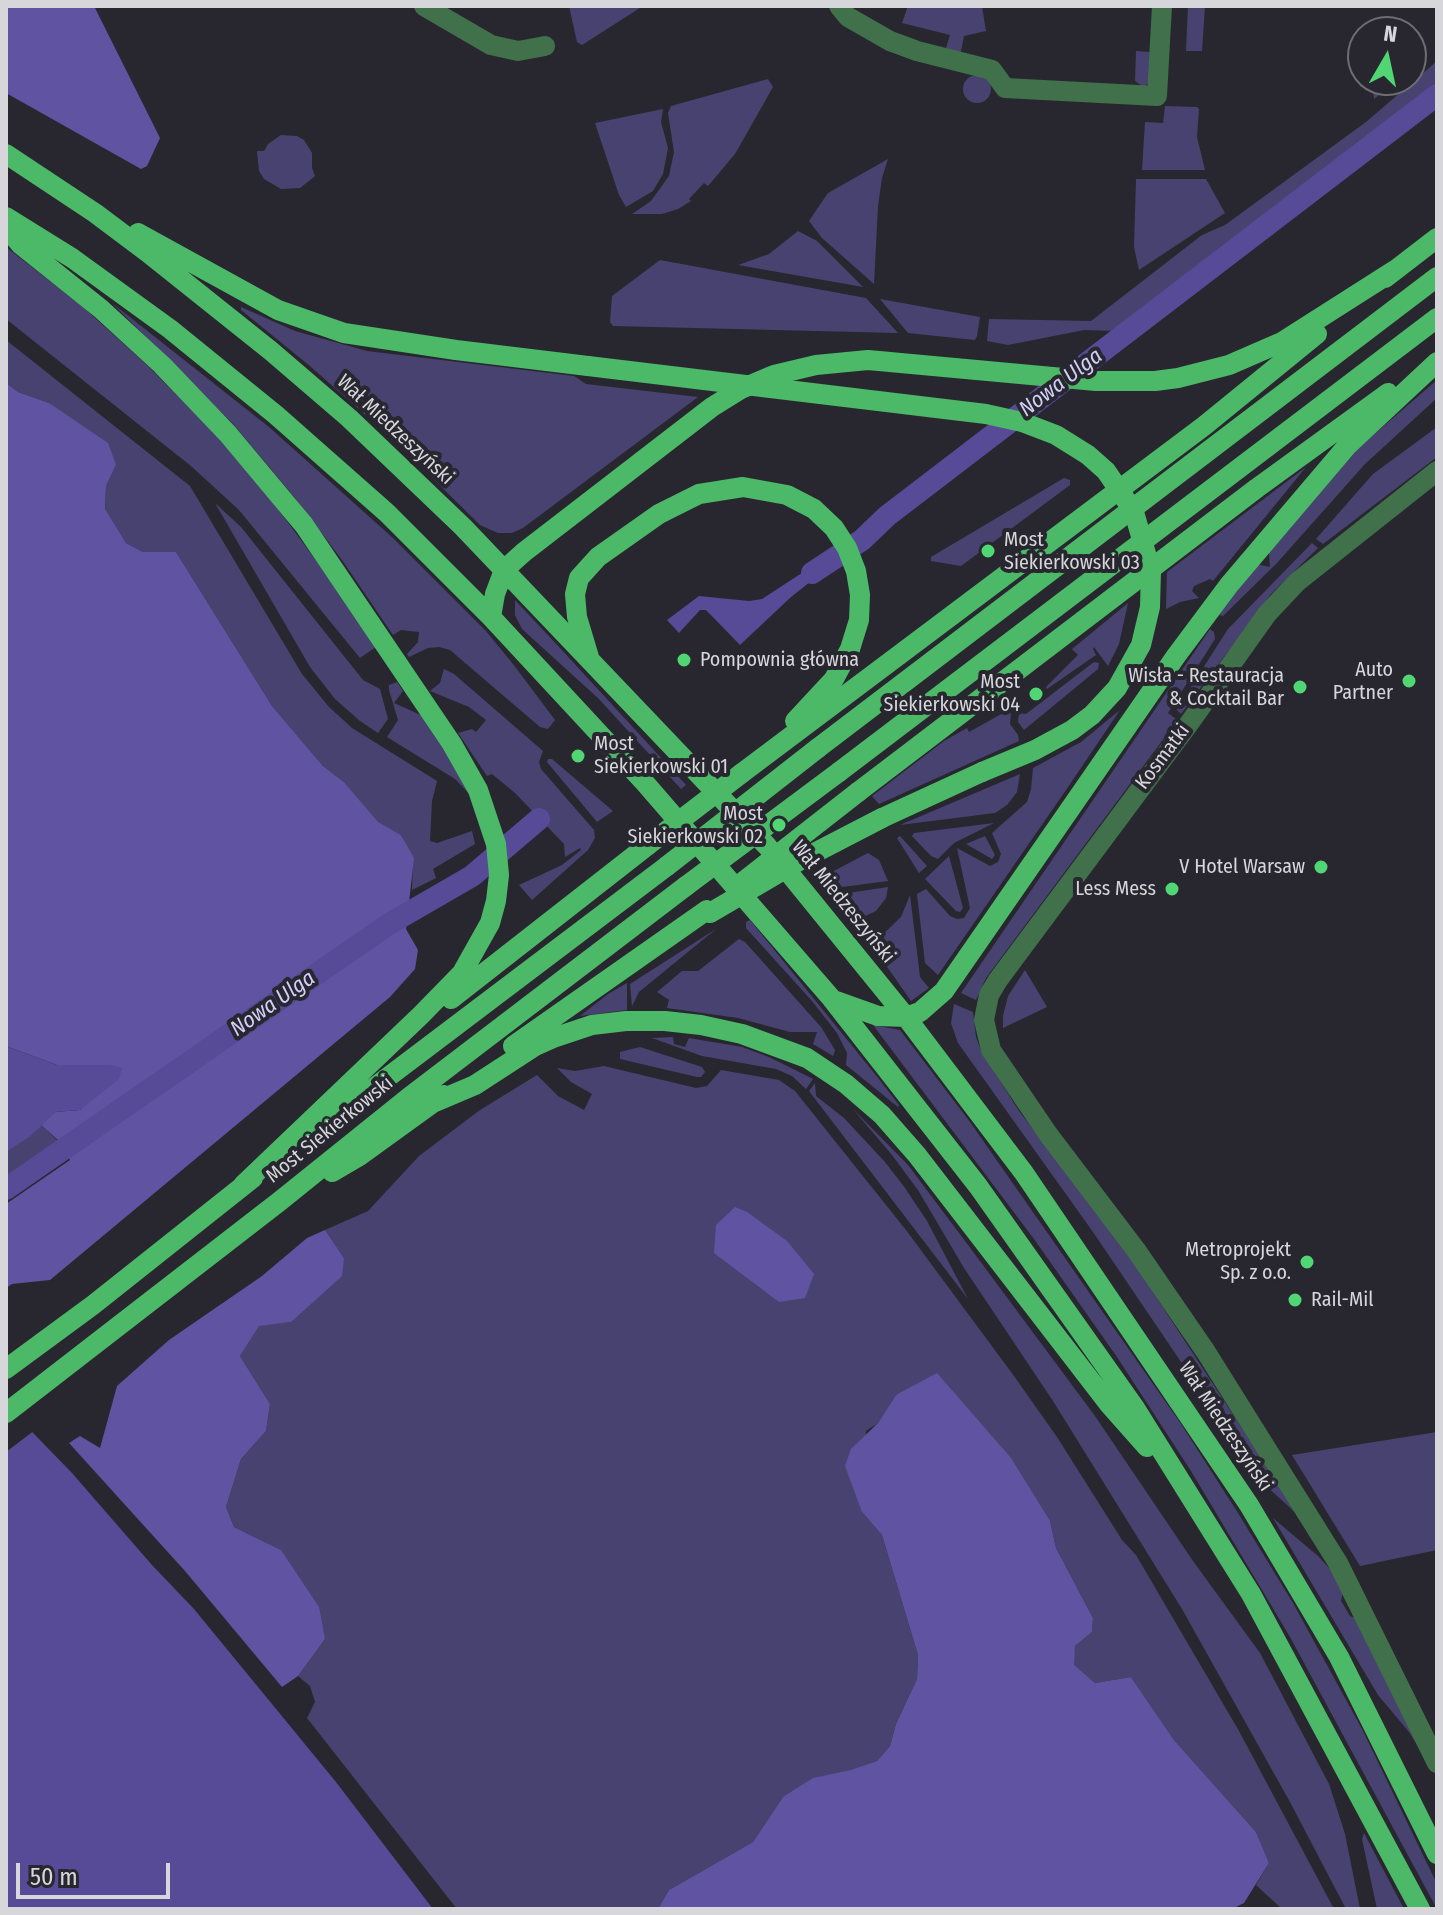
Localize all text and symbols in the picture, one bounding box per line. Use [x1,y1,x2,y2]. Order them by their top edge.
north arrow [1347,16,1427,96]
text: N [1382,19,1399,48]
water label: Nowa Ulga [1014,343,1108,423]
street label: Wał Miedzeszyński [332,370,458,490]
place label: Most Siekierkowski 03 [1004,528,1140,575]
marker: Most Siekierkowski 03 [979,542,997,560]
place label: Pompownia główna [700,648,859,672]
marker: Pompownia główna [675,651,693,669]
place label: Auto Partner [1333,658,1393,705]
place label: Wisła - Restauracja & Cocktail Bar [1128,664,1284,711]
place label: Most Siekierkowski 04 [883,670,1020,717]
marker: Auto Partner [1400,672,1418,690]
marker: Wisła - Restauracja & Cocktail Bar [1291,678,1309,696]
marker: Most Siekierkowski 04 [1027,685,1045,703]
street label: Kosmatki [1131,720,1195,794]
place label: Most Siekierkowski 01 [594,732,728,779]
marker: Most Siekierkowski 01 [569,747,587,765]
place label: Most Siekierkowski 02 [628,802,763,849]
marker: Most Siekierkowski 02 [770,816,788,834]
street label: Wał Miedzeszyński [786,836,900,968]
place label: V Hotel Warsaw [1179,855,1305,879]
marker: V Hotel Warsaw [1312,858,1330,876]
place label: Less Mess [1075,877,1156,901]
marker: Less Mess [1163,880,1181,898]
water label: Nowa Ulga [226,965,320,1043]
street label: Most Siekierkowski [262,1072,398,1188]
place label: Metroprojekt Sp. z o.o. [1185,1238,1291,1285]
marker: Metroprojekt Sp. z o.o. [1298,1253,1316,1271]
place label: Rail-Mil [1311,1288,1374,1312]
marker: Rail-Mil [1286,1291,1304,1309]
street label: Wał Miedzeszyński [1173,1358,1277,1496]
scale bar [20,1847,174,1897]
text: 50 m [30,1863,78,1891]

